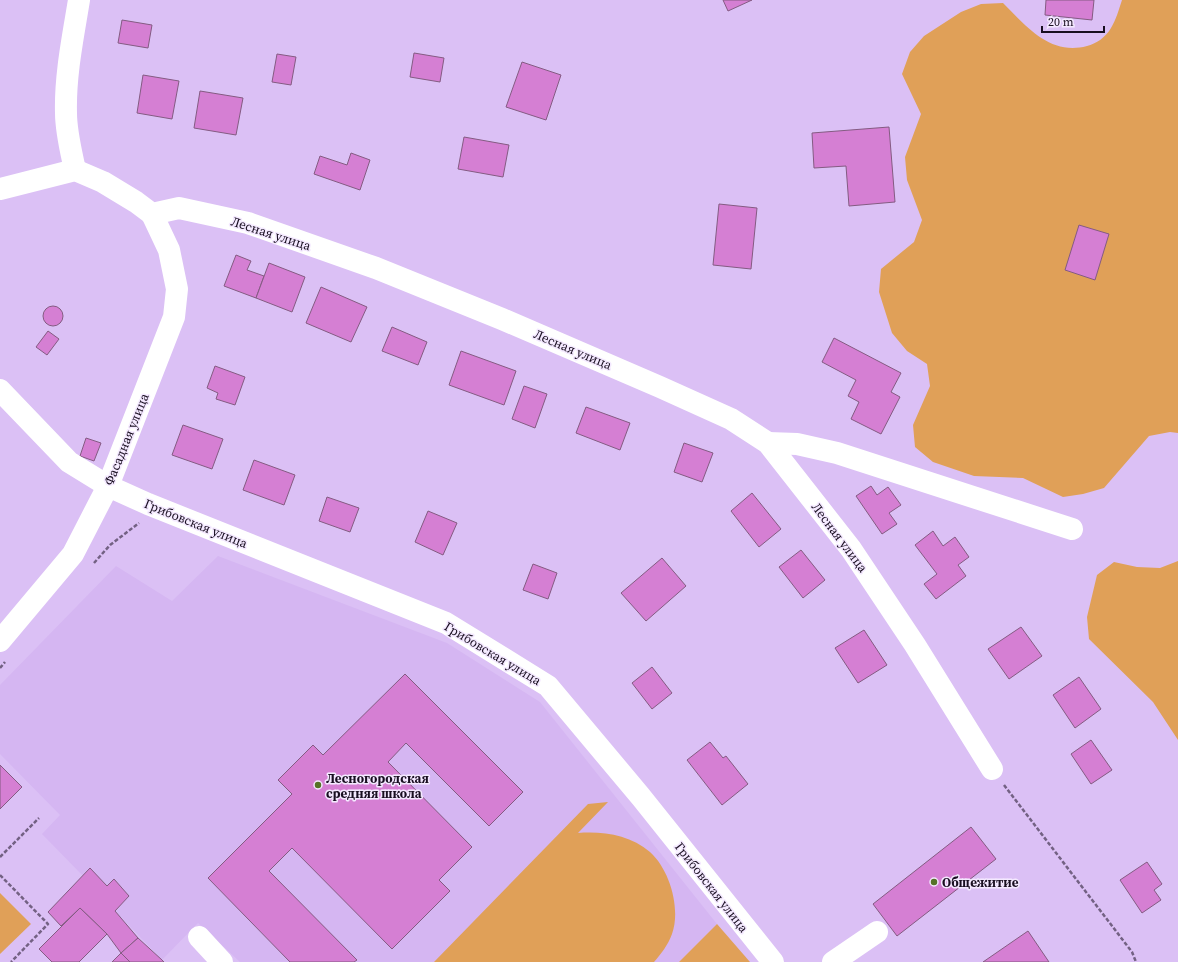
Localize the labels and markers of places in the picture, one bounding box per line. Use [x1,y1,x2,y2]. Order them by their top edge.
place label: Лесногородская средняя школа [326,770,429,802]
marker: Лесногородская средняя школа [313,780,323,790]
place label: Общежитие [942,874,1019,891]
marker: Общежитие [929,877,939,887]

